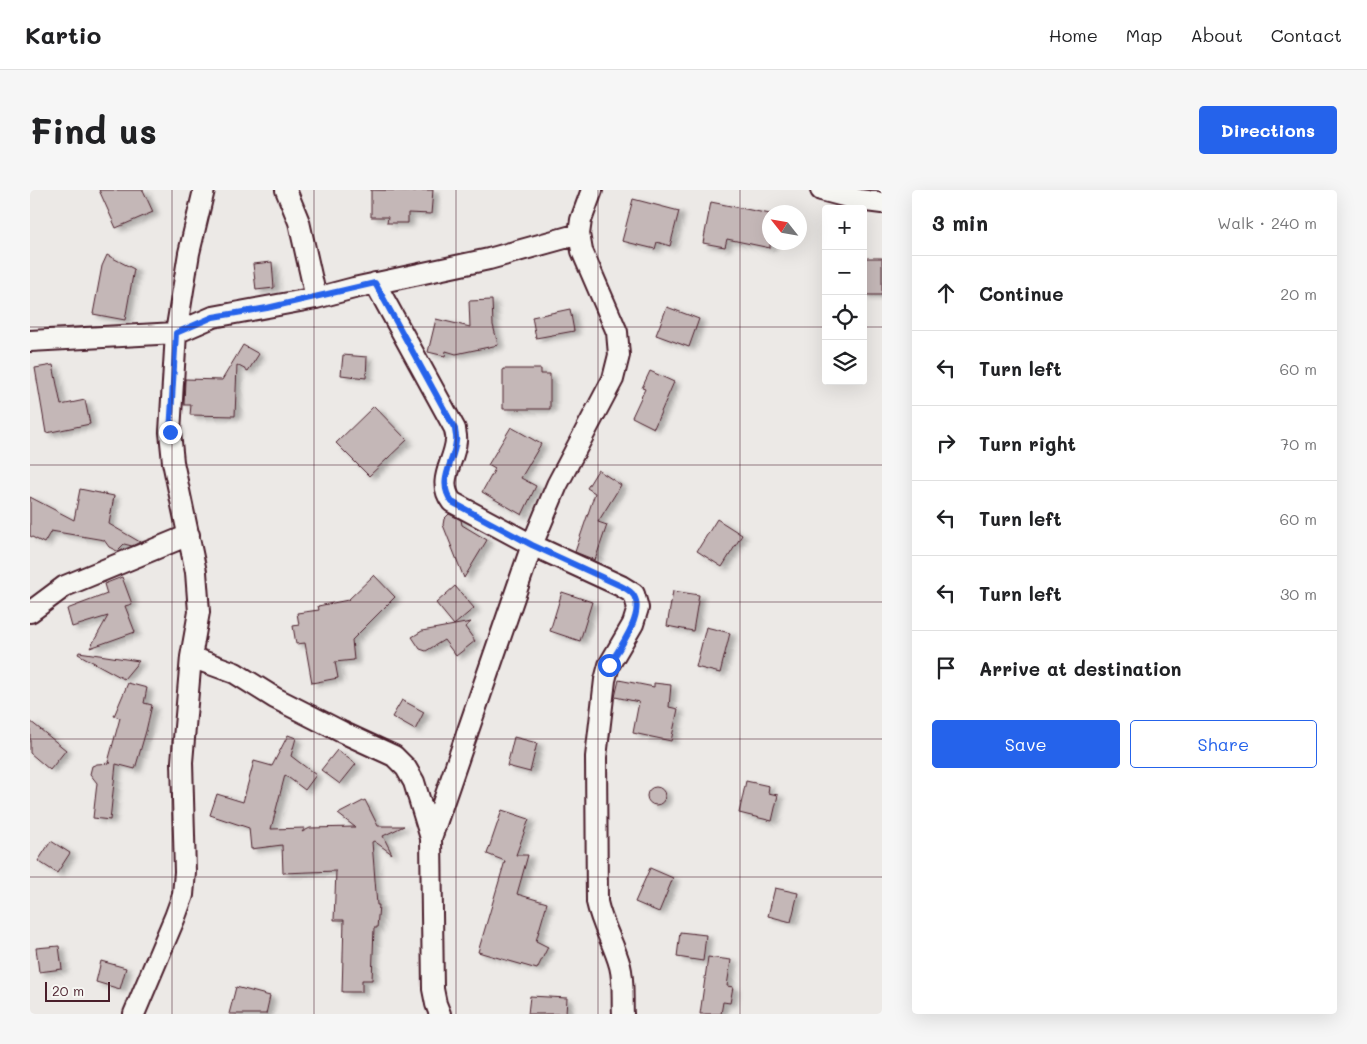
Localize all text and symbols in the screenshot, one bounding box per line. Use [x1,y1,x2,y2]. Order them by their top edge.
text: Kartio [25,19,101,50]
text: Home [1049,23,1098,47]
text: Map [1126,23,1162,47]
text: About [1190,23,1243,47]
text: Contact [1271,23,1342,47]
button: Directions [1199,106,1337,154]
text: Find us [30,107,157,153]
north arrow [762,205,807,250]
map controls [822,205,867,385]
button: + [822,205,867,250]
text: 3 min [932,209,988,236]
text: Walk · 240 m [1217,212,1317,233]
button: − [822,250,867,295]
icon: ahead [932,279,960,307]
text: Continue [979,281,1064,306]
text: 20 m [1280,283,1317,304]
button: locate [822,295,867,340]
button: layers [822,340,867,385]
icon: left [932,354,960,382]
text: Turn left [979,356,1062,381]
text: 60 m [1280,358,1317,379]
route end [159,421,182,444]
icon: right [932,429,960,457]
text: Turn right [979,431,1076,456]
text: 70 m [1280,433,1317,454]
icon: left [932,504,960,532]
text: Turn left [979,506,1062,531]
text: 60 m [1280,508,1317,529]
icon: left [932,579,960,607]
text: Turn left [979,581,1062,606]
text: 30 m [1280,583,1317,604]
route start [598,654,621,677]
icon: arrive [932,654,960,682]
text: Arrive at destination [979,656,1182,681]
button: Save [932,720,1120,768]
button: Share [1130,720,1317,768]
scale bar [45,979,110,1002]
text: 20 m [52,981,84,1000]

